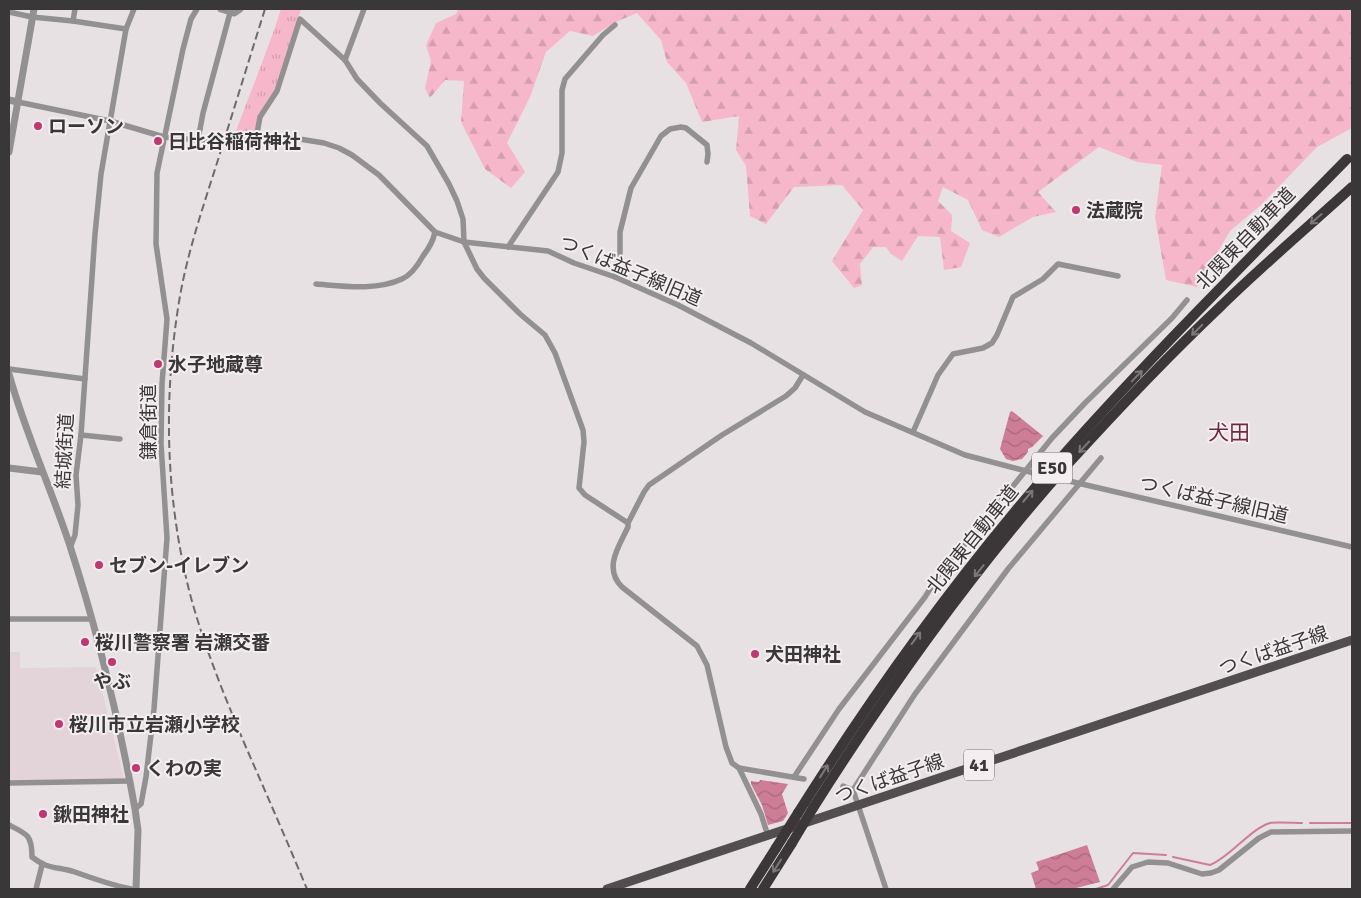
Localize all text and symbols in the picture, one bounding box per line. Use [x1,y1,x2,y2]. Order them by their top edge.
place label: ローソン [48,115,124,139]
marker: ローソン [32,120,44,132]
place label: 日比谷稲荷神社 [168,130,301,154]
marker: 日比谷稲荷神社 [152,135,164,147]
street label: 北関東自動車道 [1191,183,1301,295]
place label: 法蔵院 [1086,199,1143,223]
marker: 法蔵院 [1070,204,1082,216]
one-way arrow [1310,214,1323,225]
street label: つくば益子線旧道 [556,230,705,312]
one-way arrow [1191,324,1203,336]
place label: 水子地蔵尊 [168,353,263,377]
marker: 水子地蔵尊 [152,358,164,370]
one-way arrow [1131,370,1143,382]
street label: 鎌倉街道 [137,384,161,460]
street label: 結城街道 [51,412,79,490]
district label: 犬田 [1208,420,1250,446]
one-way arrow [1078,440,1090,453]
road number: E50 [1032,452,1072,483]
street label: つくば益子線旧道 [1137,471,1291,529]
street label: 北関東自動車道 [922,480,1024,599]
one-way arrow [1022,490,1034,503]
place label: セブン-イレブン [109,554,249,578]
marker: セブン-イレブン [93,559,105,571]
one-way arrow [974,564,985,577]
street label: つくば益子線 [1216,621,1331,681]
place label: 桜川警察署 岩瀬交番 [95,631,270,655]
one-way arrow [911,632,922,645]
marker: 桜川警察署 岩瀬交番 [79,636,91,648]
place label: 犬田神社 [765,643,841,667]
marker: 犬田神社 [749,648,761,660]
marker: やぶ [106,656,118,668]
place label: やぶ [93,670,131,694]
place label: 桜川市立岩瀬小学校 [69,713,240,737]
marker: 桜川市立岩瀬小学校 [53,718,65,730]
street label: つくば益子線 [832,749,947,809]
road number: 41 [964,750,994,780]
place label: くわの実 [146,757,222,781]
marker: くわの実 [130,762,142,774]
one-way arrow [820,765,830,779]
place label: 鍬田神社 [53,803,129,827]
marker: 鍬田神社 [37,808,49,820]
one-way arrow [772,859,782,873]

